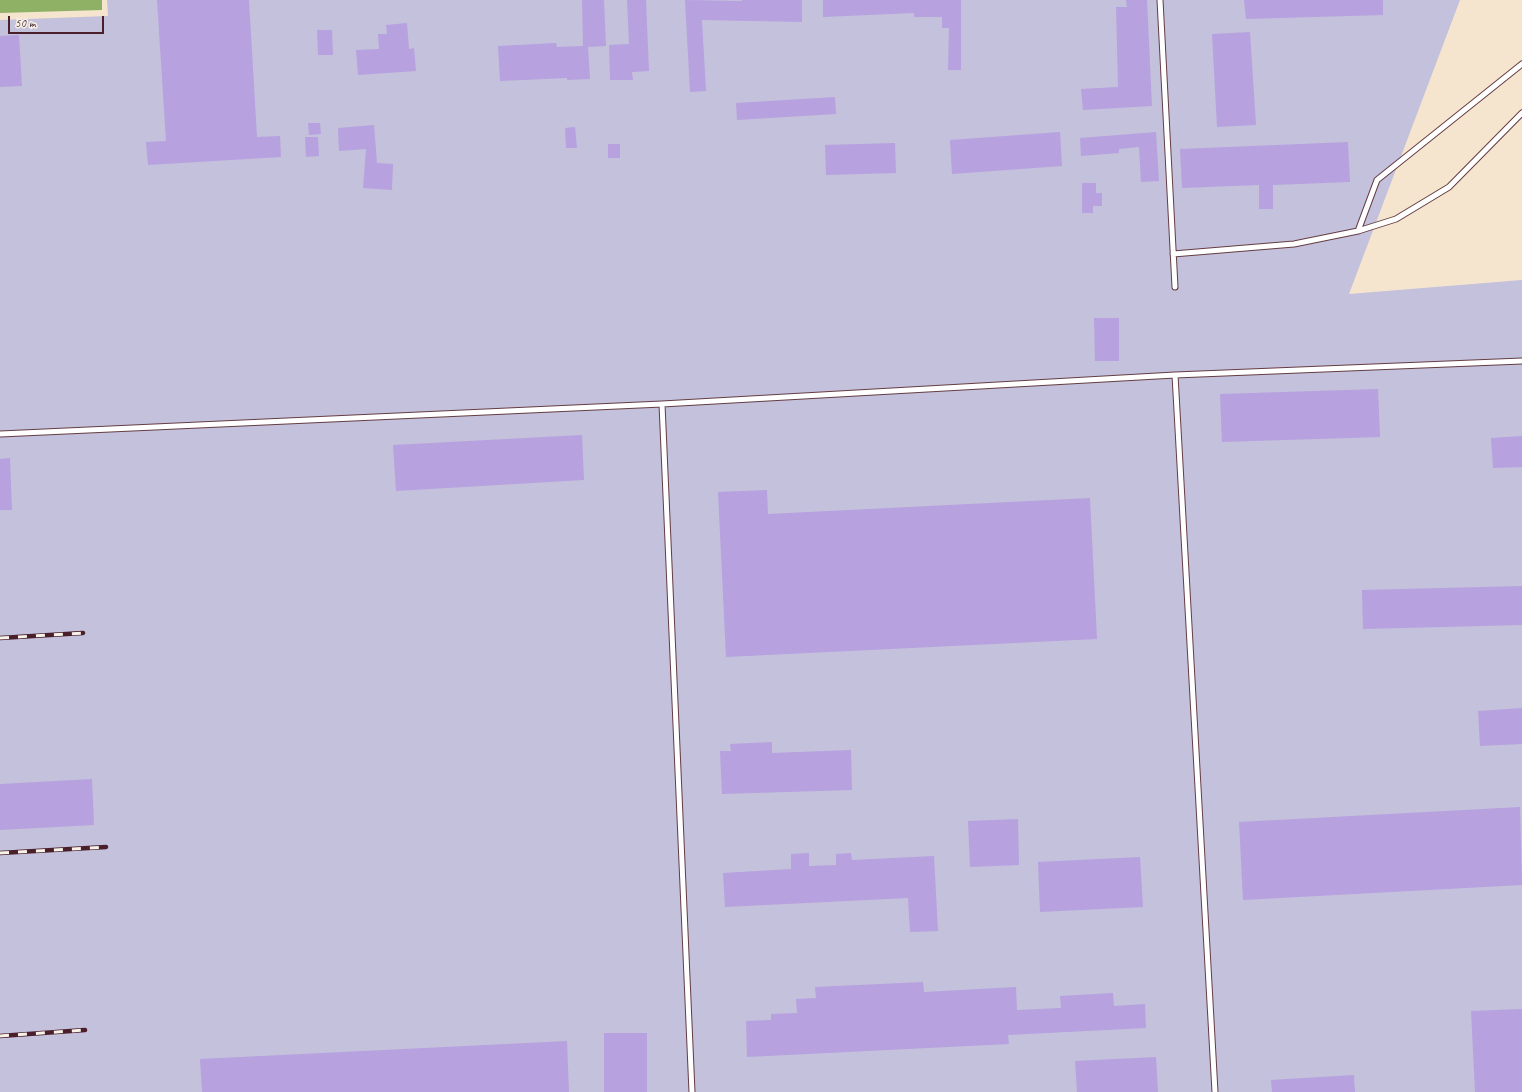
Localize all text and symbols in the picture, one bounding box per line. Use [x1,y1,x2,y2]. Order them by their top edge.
scale bar [10,8,106,34]
text: 50 m [15,15,35,31]

